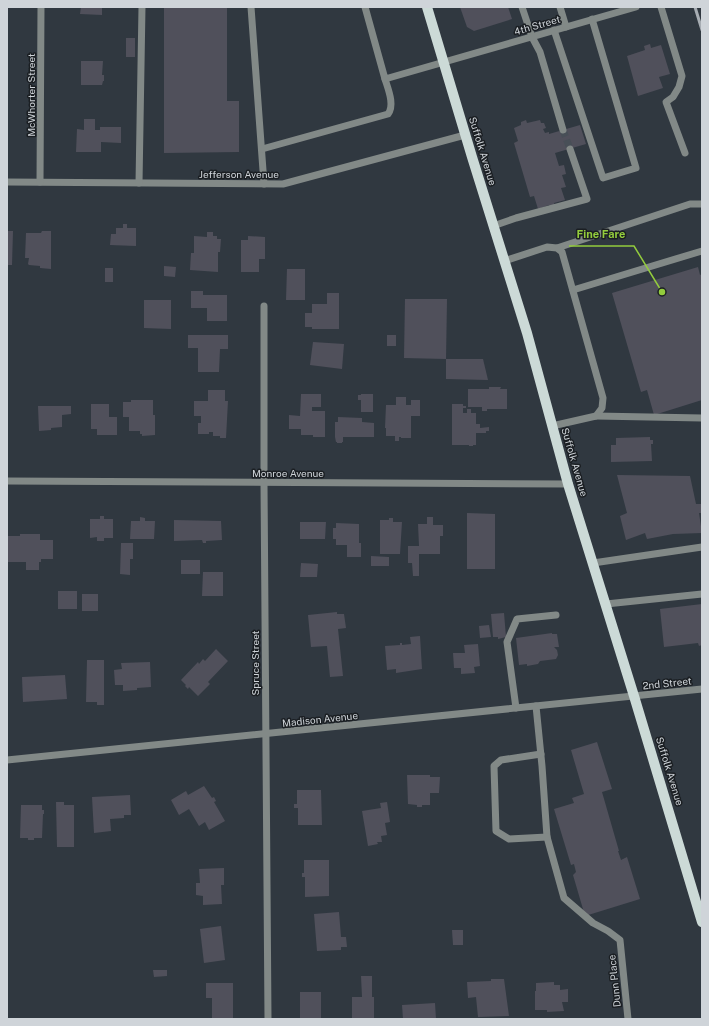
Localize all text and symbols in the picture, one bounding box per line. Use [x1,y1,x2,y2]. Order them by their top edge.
street label: 4th Street [512,13,562,37]
street label: McWhorter Street [25,53,37,137]
street label: Suffolk Avenue [467,115,499,187]
street label: Jefferson Avenue [199,168,279,180]
callout: Fine Fare [569,223,634,246]
text: Fine Fare [577,228,625,240]
street label: Suffolk Avenue [559,426,591,498]
street label: Monroe Avenue [252,467,324,479]
street label: Spruce Street [249,630,261,696]
street label: 2nd Street [642,674,692,692]
street label: Madison Avenue [282,709,359,729]
street label: Suffolk Avenue [654,735,686,807]
street label: Dunn Place [605,954,623,1008]

